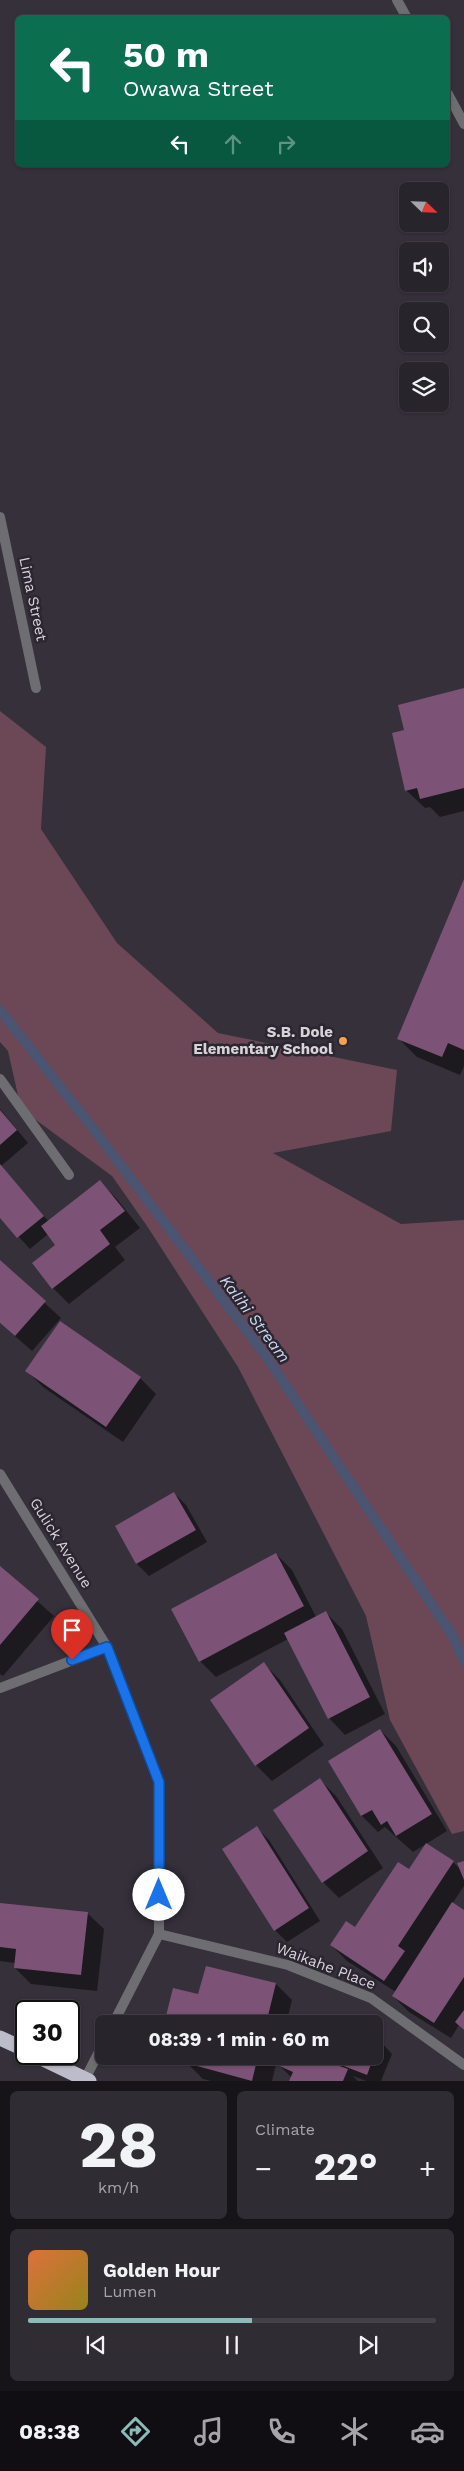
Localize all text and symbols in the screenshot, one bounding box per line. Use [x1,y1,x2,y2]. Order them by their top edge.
text: 50 m [123,34,209,76]
icon: left [40,35,105,100]
text: Owawa Street [123,76,273,101]
icon: left [166,130,194,158]
icon: ahead [219,130,247,158]
icon: right [272,130,300,158]
north arrow [399,182,449,232]
map controls [399,182,449,412]
button: sound [399,242,449,292]
button: search [399,302,449,352]
button: layers [399,362,449,412]
street label: Lima Street [15,555,51,643]
place label: S.B. Dole Elementary School [193,1023,333,1058]
marker: S.B. Dole Elementary School [337,1035,349,1047]
water label: Kalihi Stream [216,1272,294,1366]
street label: Gulick Avenue [26,1495,96,1591]
pin [51,1609,93,1660]
icon: arrive [58,1616,86,1644]
position arrow [132,1868,184,1920]
street label: Waikahe Place [274,1939,378,1993]
speed limit sign: 30 [15,2000,80,2065]
text: 08:39 · 1 min · 60 m [149,2028,329,2051]
text: 28 [79,2107,158,2183]
text: Climate [255,2120,315,2139]
text: 22° [313,2145,378,2189]
text: − [255,2152,272,2185]
text: + [419,2152,436,2185]
text: km/h [98,2178,139,2197]
text: Golden Hour [103,2259,220,2282]
text: Lumen [103,2282,157,2301]
icon: previous [82,2331,110,2359]
icon: pause [218,2331,246,2359]
icon: next [354,2331,382,2359]
icon: directions [118,2414,153,2449]
icon: music [191,2414,226,2449]
icon: phone [264,2414,299,2449]
icon: climate [337,2414,372,2449]
icon: car [410,2414,445,2449]
text: 08:38 [19,2419,80,2444]

